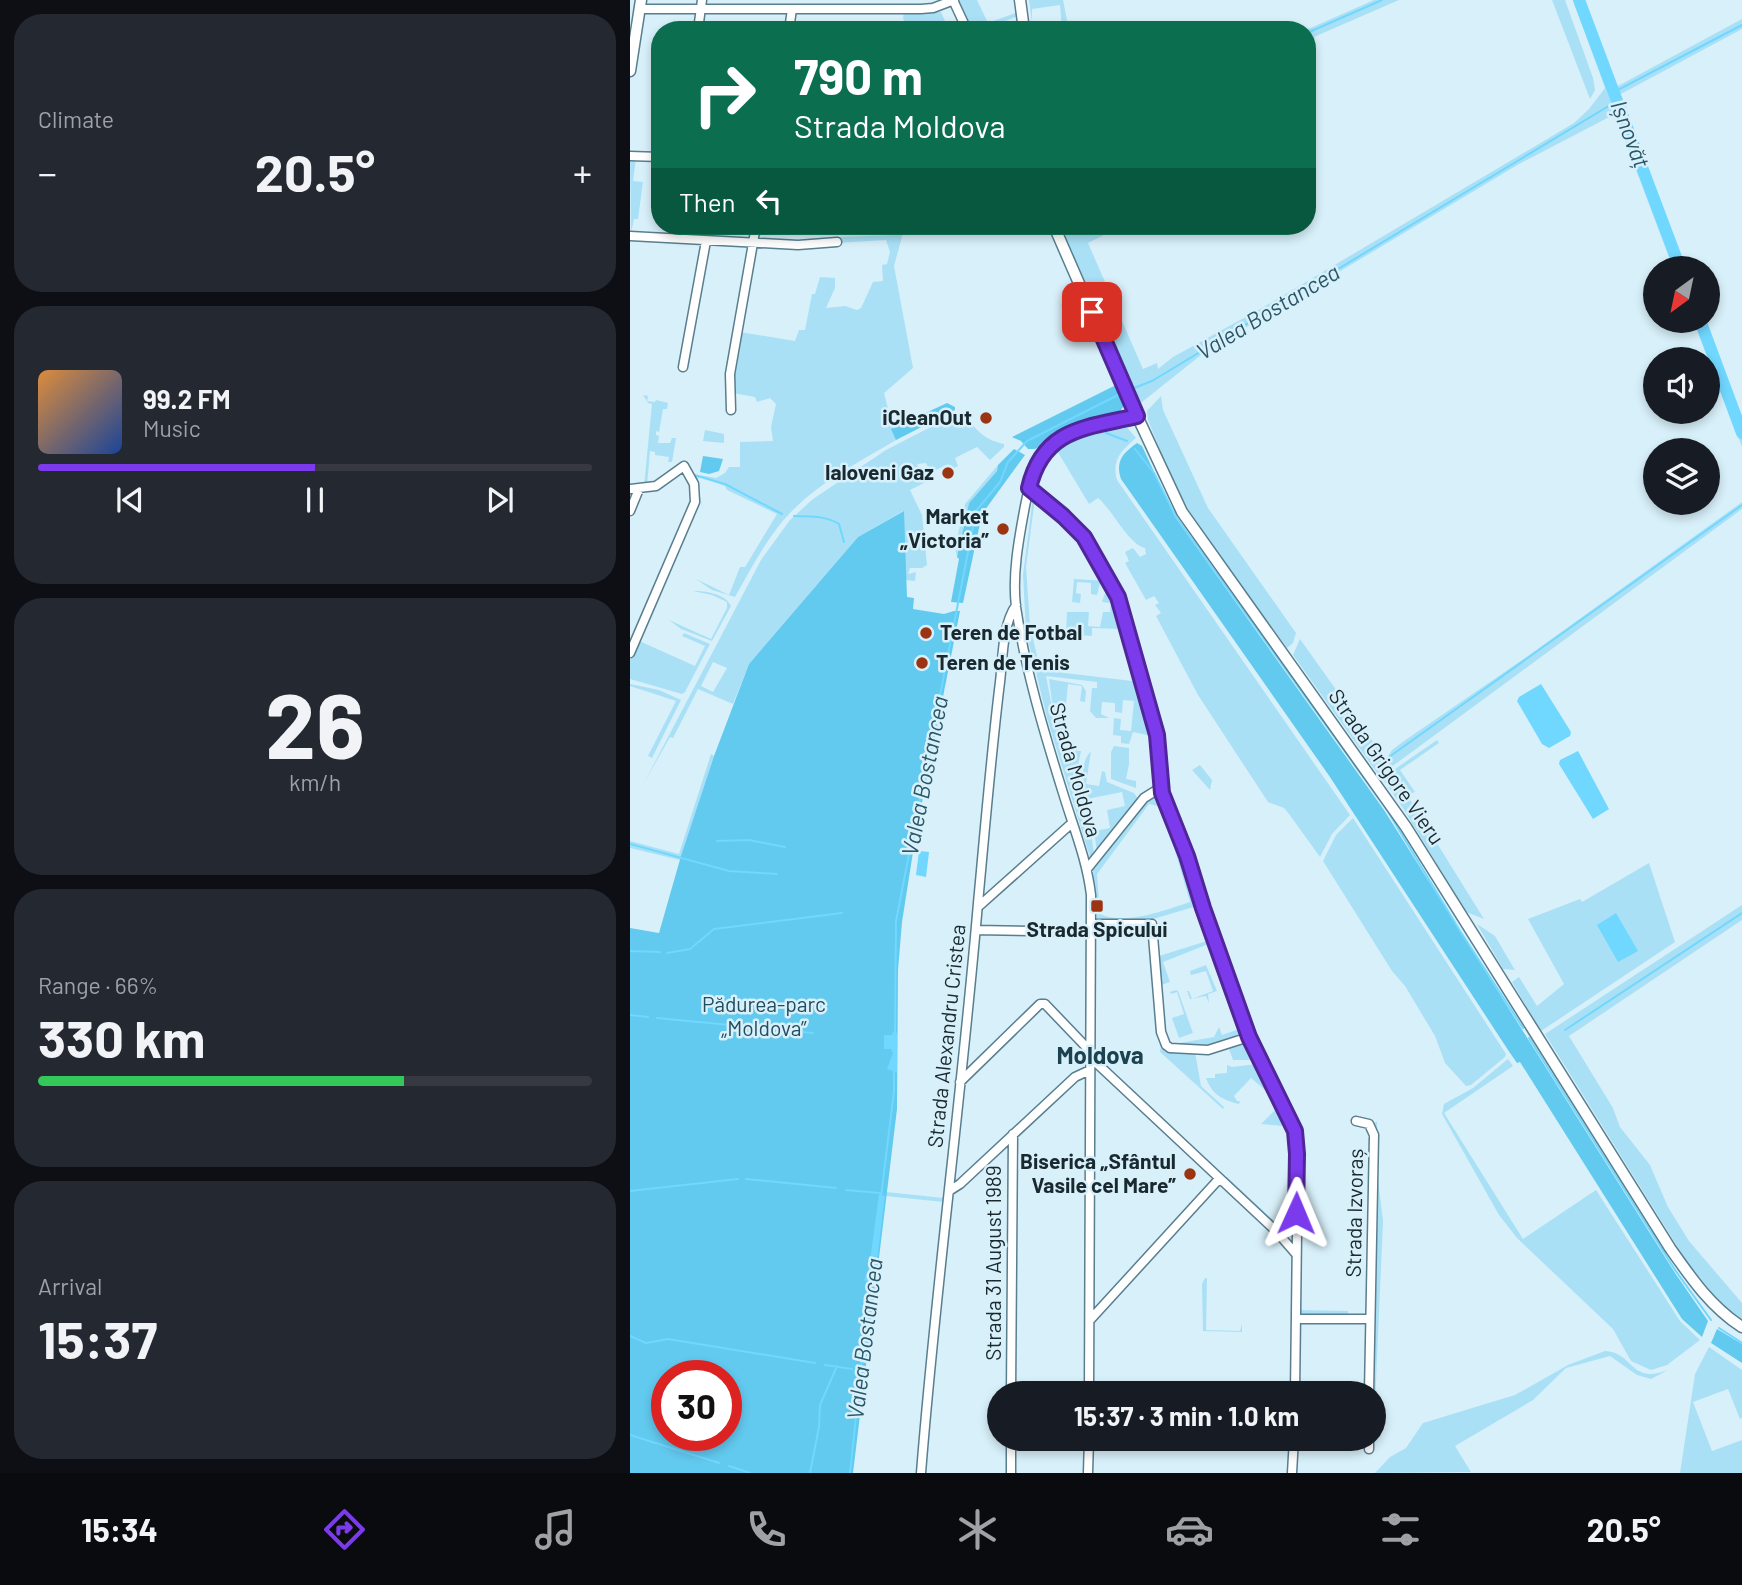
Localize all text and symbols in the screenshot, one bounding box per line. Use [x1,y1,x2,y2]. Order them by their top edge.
text: 790 m [794,46,923,105]
icon: right [679,49,770,140]
water label: Ișnovăț [1605,96,1657,171]
text: Climate [38,105,114,133]
text: Strada Moldova [794,106,1006,144]
text: 20.5° [255,140,375,202]
text: − [38,149,57,195]
text: + [573,149,592,195]
icon: left [750,182,788,220]
text: Then [679,186,736,217]
north arrow [1643,256,1720,332]
map controls [1643,256,1720,515]
water label: Valea Bostancea [1191,257,1344,365]
pin [1062,282,1122,342]
icon: arrive [1073,293,1111,331]
button: sound [1643,347,1720,424]
text: 99.2 FM [143,383,231,414]
place label: iCleanOut [882,404,972,429]
marker: iCleanOut [978,410,994,426]
text: Music [143,414,201,442]
button: layers [1643,438,1720,515]
place label: Ialoveni Gaz [825,459,934,484]
marker: Ialoveni Gaz [940,465,956,481]
icon: previous [111,481,149,519]
icon: pause [296,481,334,519]
icon: next [481,481,519,519]
place label: Market „Victoria” [900,503,989,552]
marker: Market „Victoria” [995,521,1011,537]
place label: Teren de Fotbal [940,619,1083,644]
marker: Teren de Fotbal [918,625,934,641]
place label: Teren de Tenis [936,649,1070,674]
marker: Teren de Tenis [914,655,930,671]
text: 26 [265,668,365,777]
street label: Strada Grigore Vieru [1324,684,1450,849]
water label: Valea Bostancea [895,693,953,858]
street label: Strada Moldova [1045,699,1108,840]
text: km/h [289,768,341,796]
marker: Strada Spicului [1089,898,1105,914]
place label: Strada Spicului [1026,916,1168,941]
street label: Strada Alexandru Cristea [921,923,970,1149]
text: Range · 66% [38,971,158,999]
park label: Pădurea-parc „Moldova” [702,991,826,1040]
text: 330 km [38,1006,205,1068]
district label: Moldova [1056,1040,1144,1069]
place label: Biserica „Sfântul Vasile cel Mare” [1020,1148,1176,1197]
street label: Strada Izvoraș [1340,1148,1367,1278]
street label: Strada 31 August 1989 [980,1165,1005,1361]
marker: Biserica „Sfântul Vasile cel Mare” [1182,1166,1198,1182]
position arrow [1259,1176,1333,1250]
water label: Valea Bostancea [840,1257,888,1421]
text: Arrival [38,1272,102,1300]
text: 15:37 [38,1307,157,1369]
speed limit sign: 30 [651,1360,742,1451]
text: 15:37 · 3 min · 1.0 km [1074,1400,1299,1431]
icon: directions [320,1505,369,1554]
icon: music [531,1505,580,1554]
icon: phone [742,1505,791,1554]
icon: climate [953,1505,1002,1554]
icon: car [1165,1505,1214,1554]
icon: filters [1376,1505,1425,1554]
text: 15:34 [81,1510,158,1548]
text: 20.5° [1587,1510,1661,1548]

